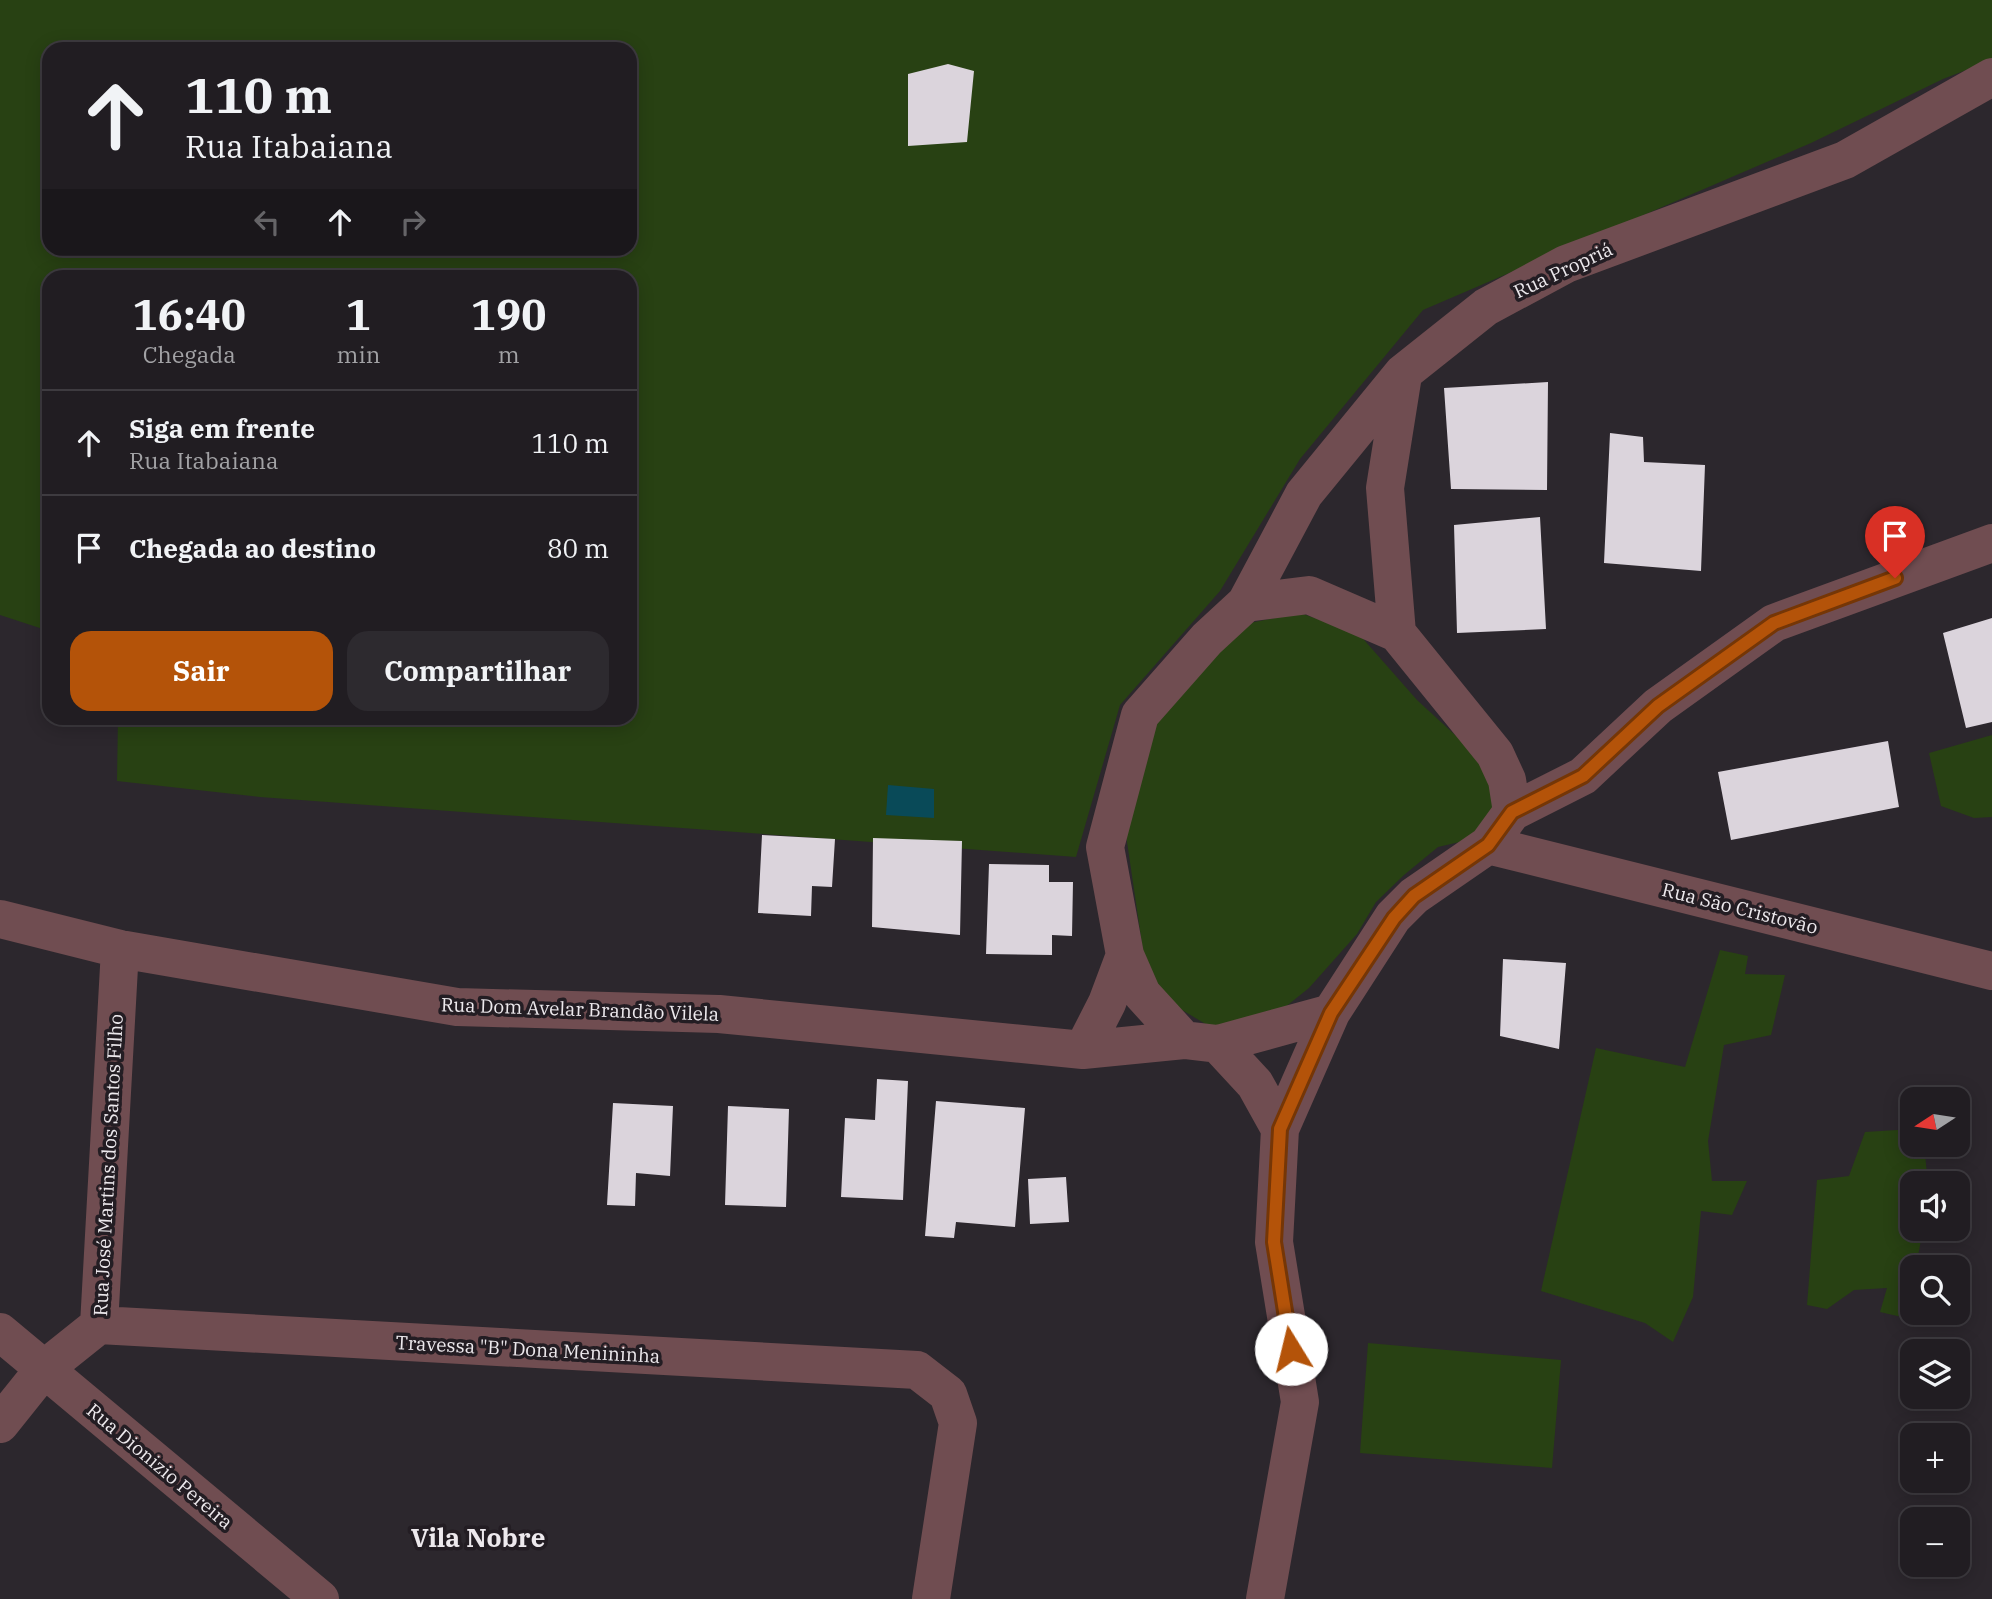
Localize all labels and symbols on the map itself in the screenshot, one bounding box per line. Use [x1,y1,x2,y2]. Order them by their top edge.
street label: Rua Propriá [1510,237,1616,303]
pin [1865,506,1925,578]
street label: Rua São Cristovão [1660,877,1820,939]
street label: Rua Dom Avelar Brandão Vilela [440,992,720,1026]
street label: Rua José Martins dos Santos Filho [88,1013,128,1317]
north arrow [1900,1087,1970,1157]
position arrow [1254,1312,1328,1386]
street label: Travessa "B" Dona Menininha [395,1330,661,1368]
street label: Rua Dionizio Pereira [82,1398,238,1534]
district label: Vila Nobre [411,1520,545,1554]

